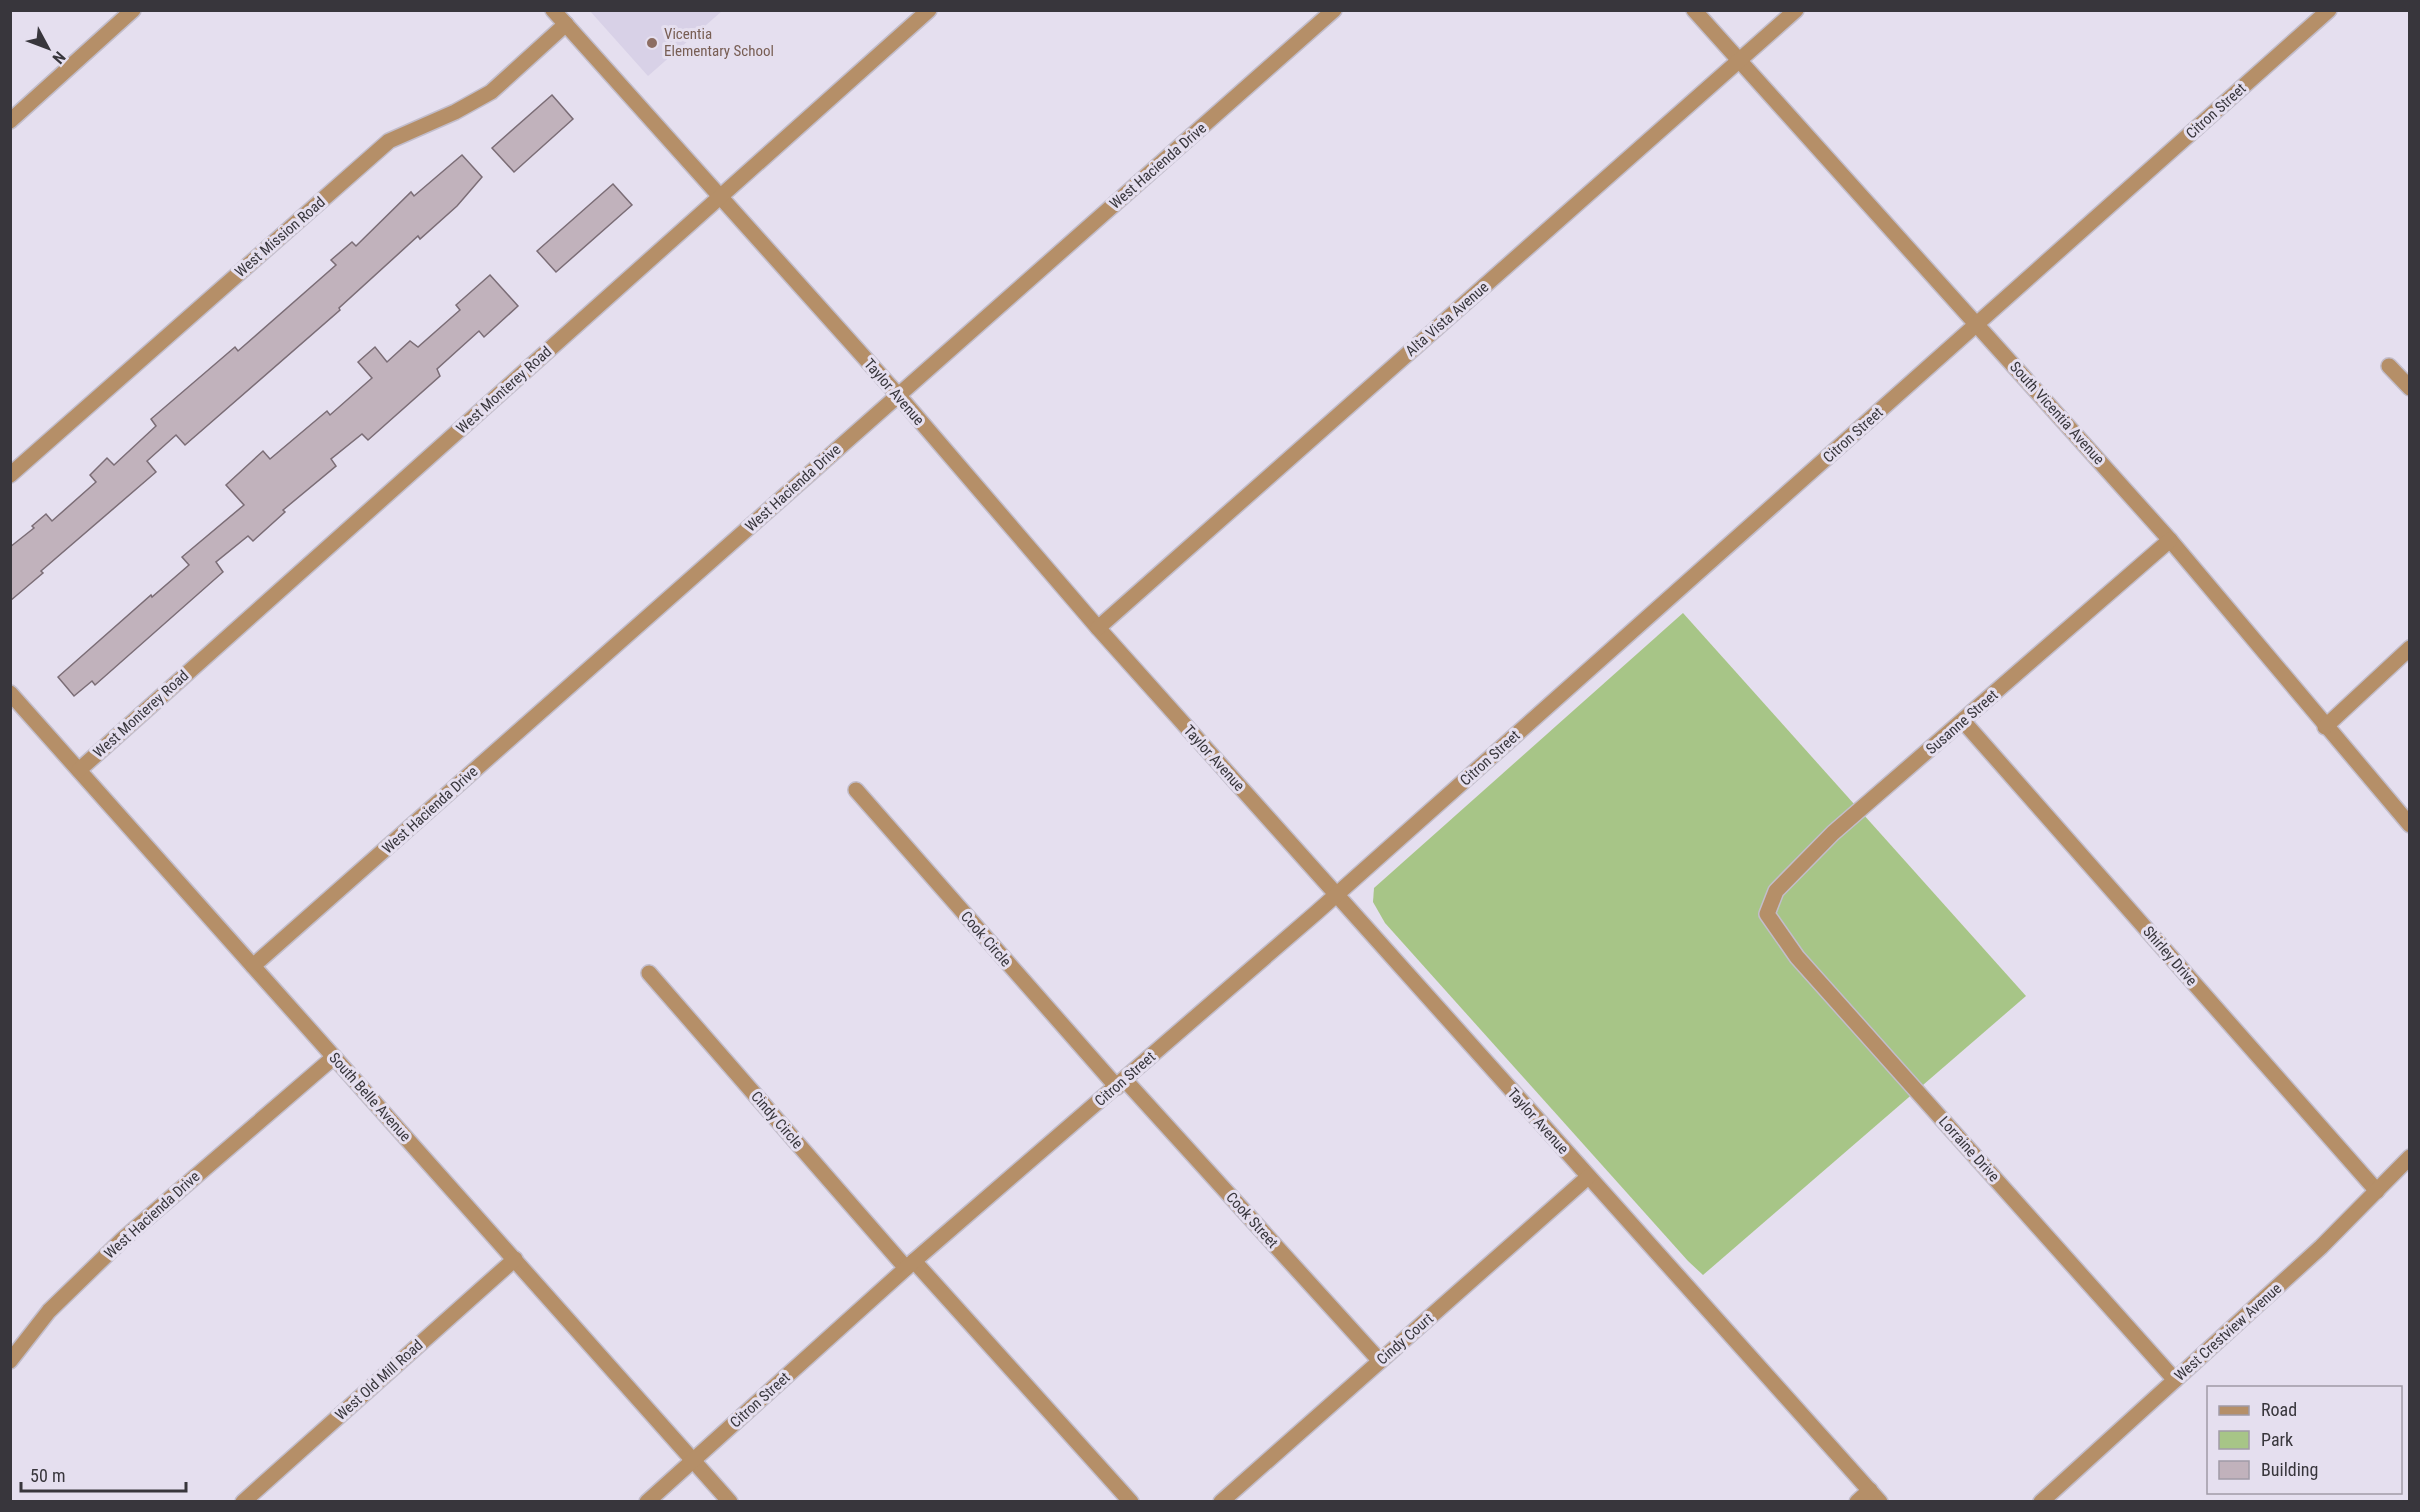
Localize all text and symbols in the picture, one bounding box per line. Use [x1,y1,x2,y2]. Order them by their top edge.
north arrow [18,18,78,78]
place label: Vicentia Elementary School [664,25,774,60]
marker: Vicentia Elementary School [645,36,659,50]
text: N [49,48,69,67]
street label: Citron Street [2182,79,2250,143]
street label: West Hacienda Drive [1106,119,1210,213]
street label: West Mission Road [231,193,329,281]
street label: Alta Vista Avenue [1402,278,1492,360]
street label: West Monterey Road [453,343,555,437]
street label: Taylor Avenue [860,355,928,429]
street label: South Vicentia Avenue [2006,358,2108,468]
street label: Citron Street [1819,403,1887,467]
street label: West Hacienda Drive [742,440,844,536]
street label: West Monterey Road [90,667,192,761]
street label: Susanne Street [1922,686,2002,758]
street label: Taylor Avenue [1180,721,1248,795]
street label: Citron Street [1456,726,1524,790]
street label: West Hacienda Drive [379,762,481,858]
street label: Cook Circle [957,908,1015,970]
street label: Shirley Drive [2139,923,2201,989]
street label: Citron Street [1091,1048,1159,1110]
street label: South Belle Avenue [325,1049,415,1145]
street label: Taylor Avenue [1504,1084,1572,1158]
street label: Cindy Circle [747,1088,807,1152]
street label: Lorraine Drive [1935,1113,2003,1185]
street label: West Hacienda Drive [101,1167,203,1263]
street label: Cook Street [1222,1188,1282,1252]
street label: West Crestview Avenue [2171,1279,2285,1385]
street label: Cindy Court [1373,1310,1437,1368]
street label: West Old Mill Road [332,1336,426,1424]
street label: Citron Street [726,1368,794,1432]
legend [2207,1386,2402,1494]
text: Road [2261,1399,2297,1420]
text: Park [2261,1429,2293,1450]
scale bar [21,1455,186,1493]
text: Building [2261,1459,2318,1480]
text: 50 m [30,1465,65,1486]

